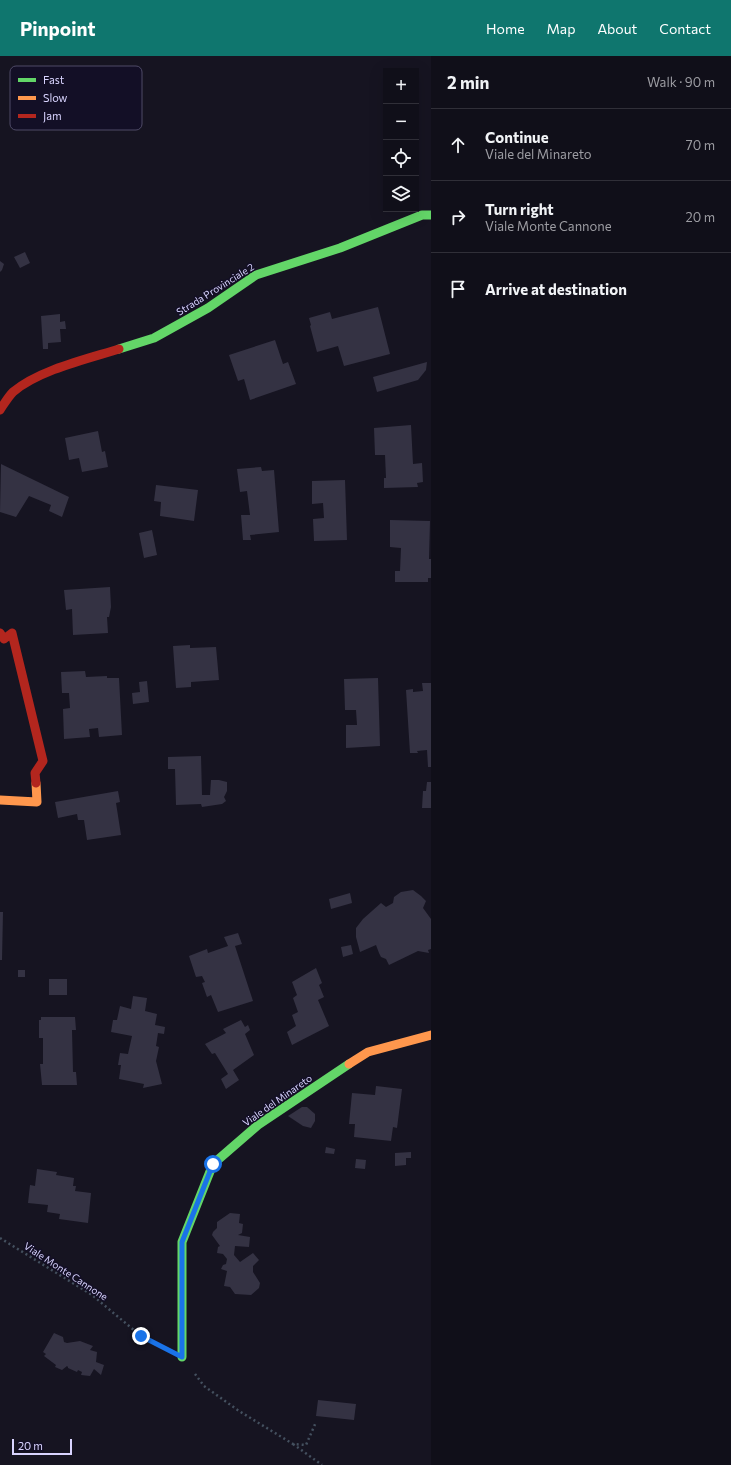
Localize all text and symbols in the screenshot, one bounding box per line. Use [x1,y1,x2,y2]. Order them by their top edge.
text: Pinpoint [20,17,96,40]
text: Home [486,20,525,37]
text: Map [547,20,575,37]
text: About [597,20,637,37]
text: Contact [659,20,711,37]
legend [10,66,142,130]
map controls [383,68,419,212]
button: + [383,68,419,104]
text: 2 min [447,72,489,93]
text: Fast [43,73,65,86]
text: Walk · 90 m [647,74,715,90]
text: Slow [43,91,68,104]
button: − [383,104,419,140]
text: Jam [43,109,62,123]
text: Continue [485,128,549,146]
icon: ahead [447,134,469,156]
text: 70 m [686,137,715,153]
button: locate [383,140,419,176]
text: Viale del Minareto [485,146,592,162]
button: layers [383,176,419,212]
text: Turn right [485,200,554,218]
icon: right [447,206,469,228]
text: 20 m [686,209,715,225]
text: Viale Monte Cannone [485,218,612,234]
street label: Strada Provinciale 2 [174,260,256,318]
icon: arrive [447,278,469,300]
text: Arrive at destination [485,280,627,298]
street label: Viale del Minareto [240,1072,314,1128]
route start [204,1155,222,1173]
street label: Viale Monte Cannone [22,1239,110,1303]
route end [132,1327,150,1345]
scale bar [12,1437,72,1456]
text: 20 m [18,1439,43,1452]

